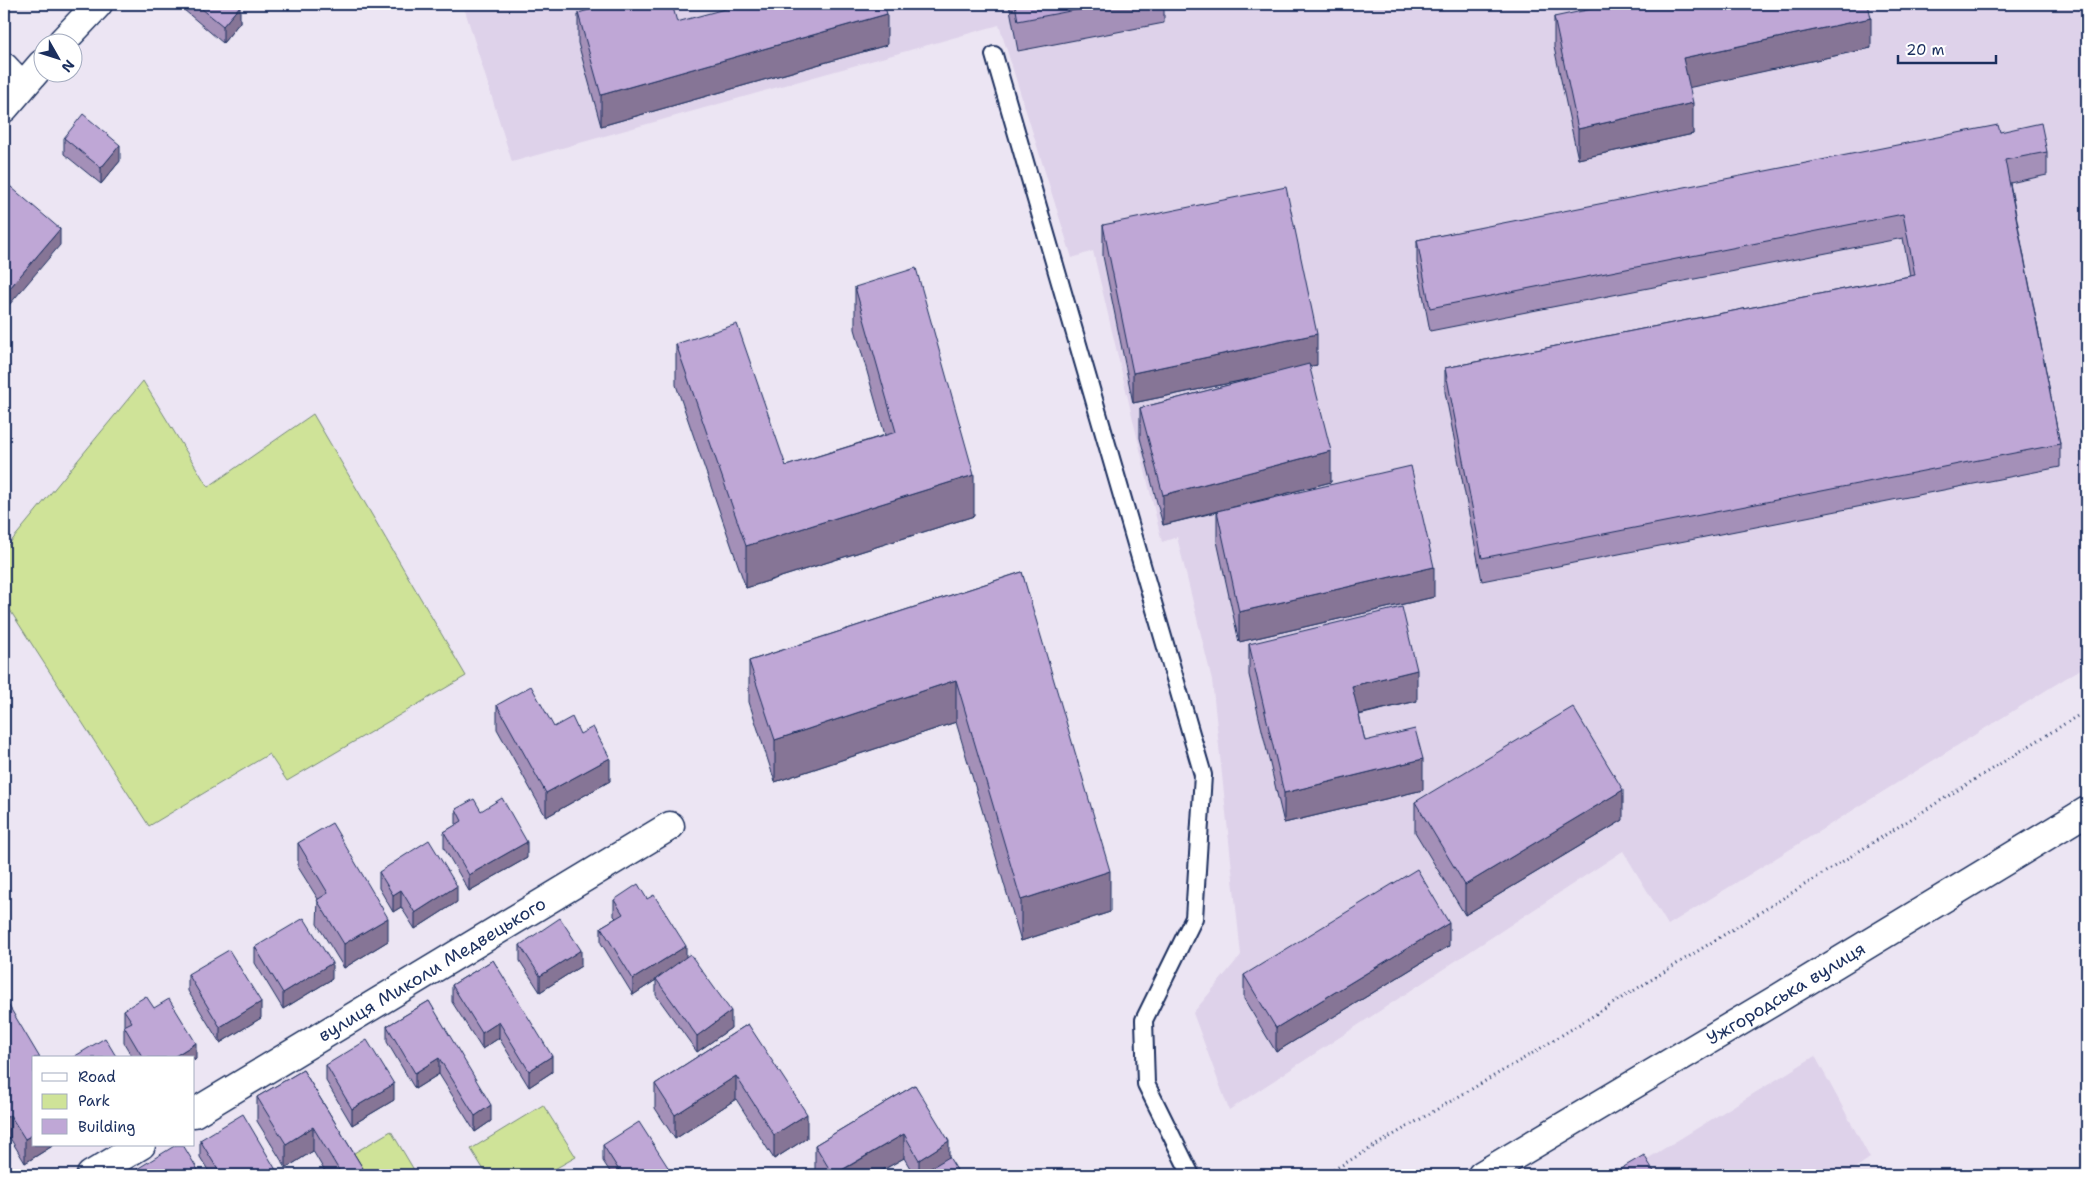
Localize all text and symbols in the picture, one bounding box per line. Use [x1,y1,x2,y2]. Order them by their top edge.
north arrow [32,32,82,82]
scale bar [1898,32,1996,64]
text: 20 m [1906,40,1945,60]
text: N [58,56,79,76]
street label: вулиця Миколи Медвецького [314,891,551,1047]
street label: Ужгородська вулиця [1702,936,1870,1051]
legend [32,1056,195,1146]
text: Road [78,1067,116,1087]
text: Park [78,1091,110,1111]
text: Building [78,1117,135,1137]

